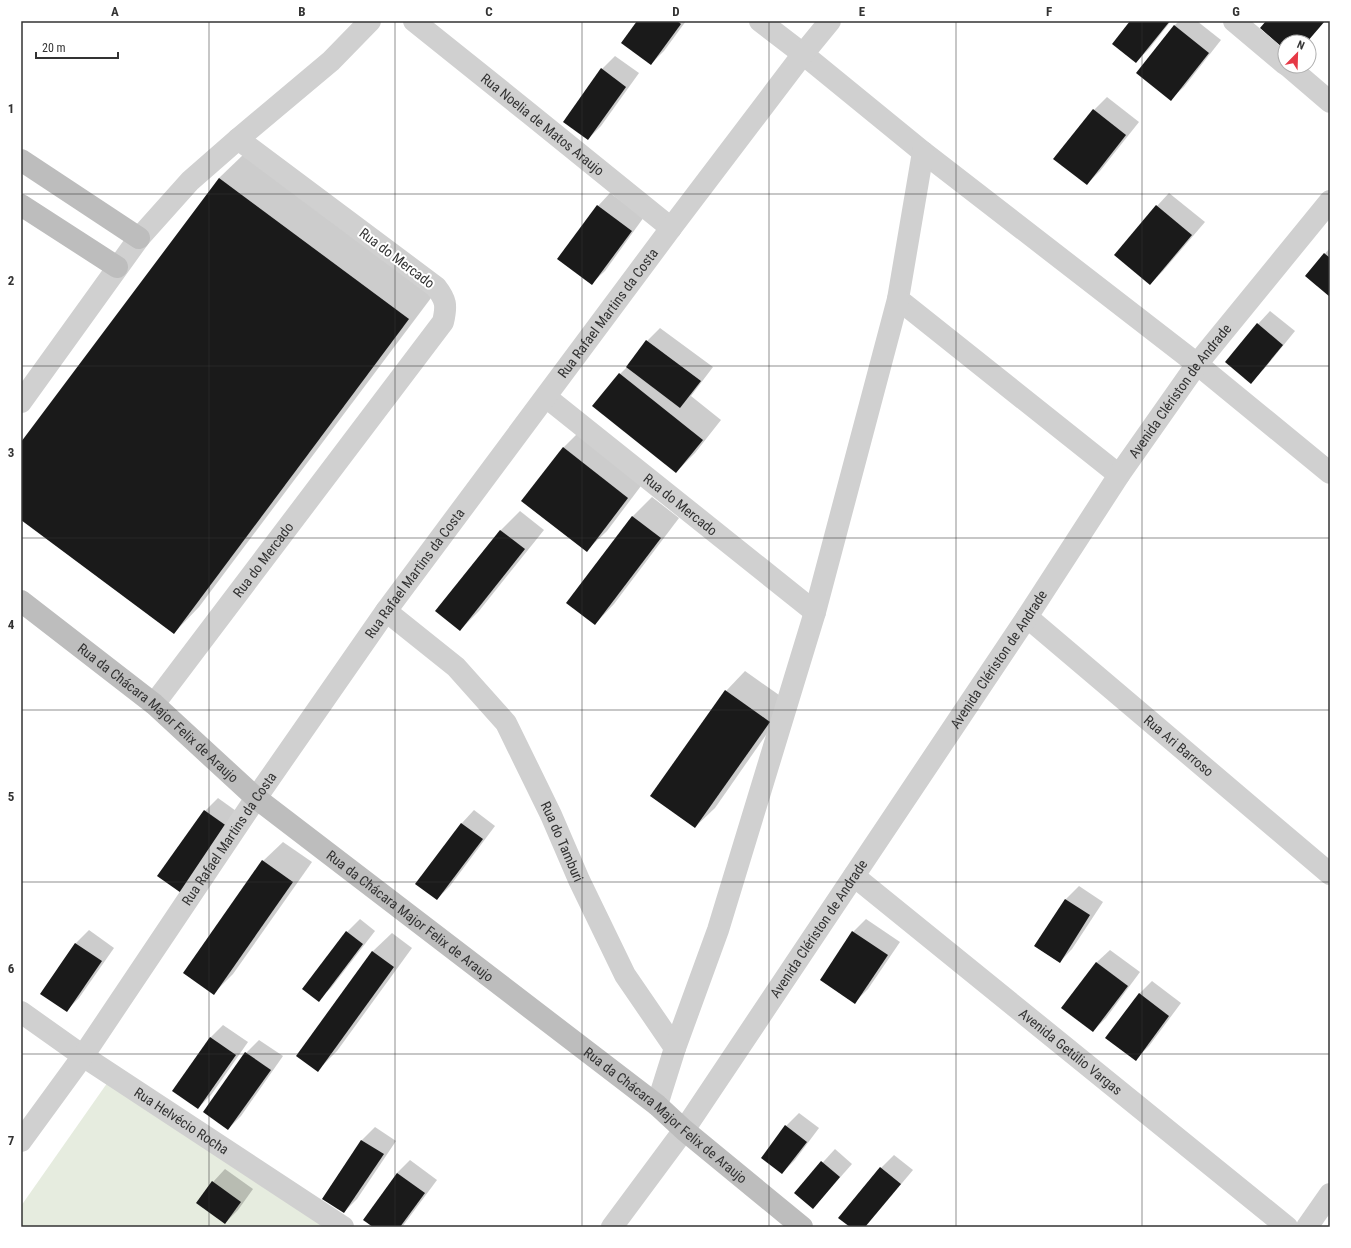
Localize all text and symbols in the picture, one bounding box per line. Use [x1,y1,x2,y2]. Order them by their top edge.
text: A [111,4,119,19]
text: B [298,4,306,19]
text: C [485,4,493,19]
text: D [672,4,680,19]
text: E [859,4,866,19]
text: F [1046,4,1052,19]
text: G [1232,4,1240,19]
scale bar [36,34,118,60]
north arrow [1277,34,1317,74]
text: N [1295,38,1307,53]
text: 20 m [42,41,66,55]
street label: Rua Noelia de Matos Araujo [478,70,607,179]
text: 1 [8,101,14,116]
street label: Rua do Mercado [356,225,438,291]
street label: Rua Rafael Martins da Costa [554,245,661,381]
text: 2 [8,273,15,288]
street label: Avenida Clériston de Andrade [1125,320,1235,461]
text: 3 [8,445,14,460]
street label: Rua do Mercado [640,470,720,539]
street label: Rua Rafael Martins da Costa [362,505,468,641]
street label: Rua do Mercado [230,519,297,600]
street label: Avenida Clériston de Andrade [947,587,1050,731]
text: 4 [8,617,15,632]
street label: Rua da Chácara Major Felix de Araujo [75,640,242,786]
street label: Rua Ari Barroso [1141,712,1217,780]
street label: Rua Rafael Martins da Costa [178,769,280,908]
text: 5 [8,789,15,804]
street label: Rua do Tamburi [538,799,587,884]
street label: Rua da Chácara Major Felix de Araujo [323,847,497,985]
street label: Avenida Clériston de Andrade [767,856,871,1001]
text: 6 [8,961,15,976]
street label: Avenida Getúlio Vargas [1016,1005,1125,1098]
street label: Rua da Chácara Major Felix de Araujo [581,1044,750,1187]
street label: Rua Helvécio Rocha [131,1084,232,1158]
text: 7 [8,1133,15,1148]

